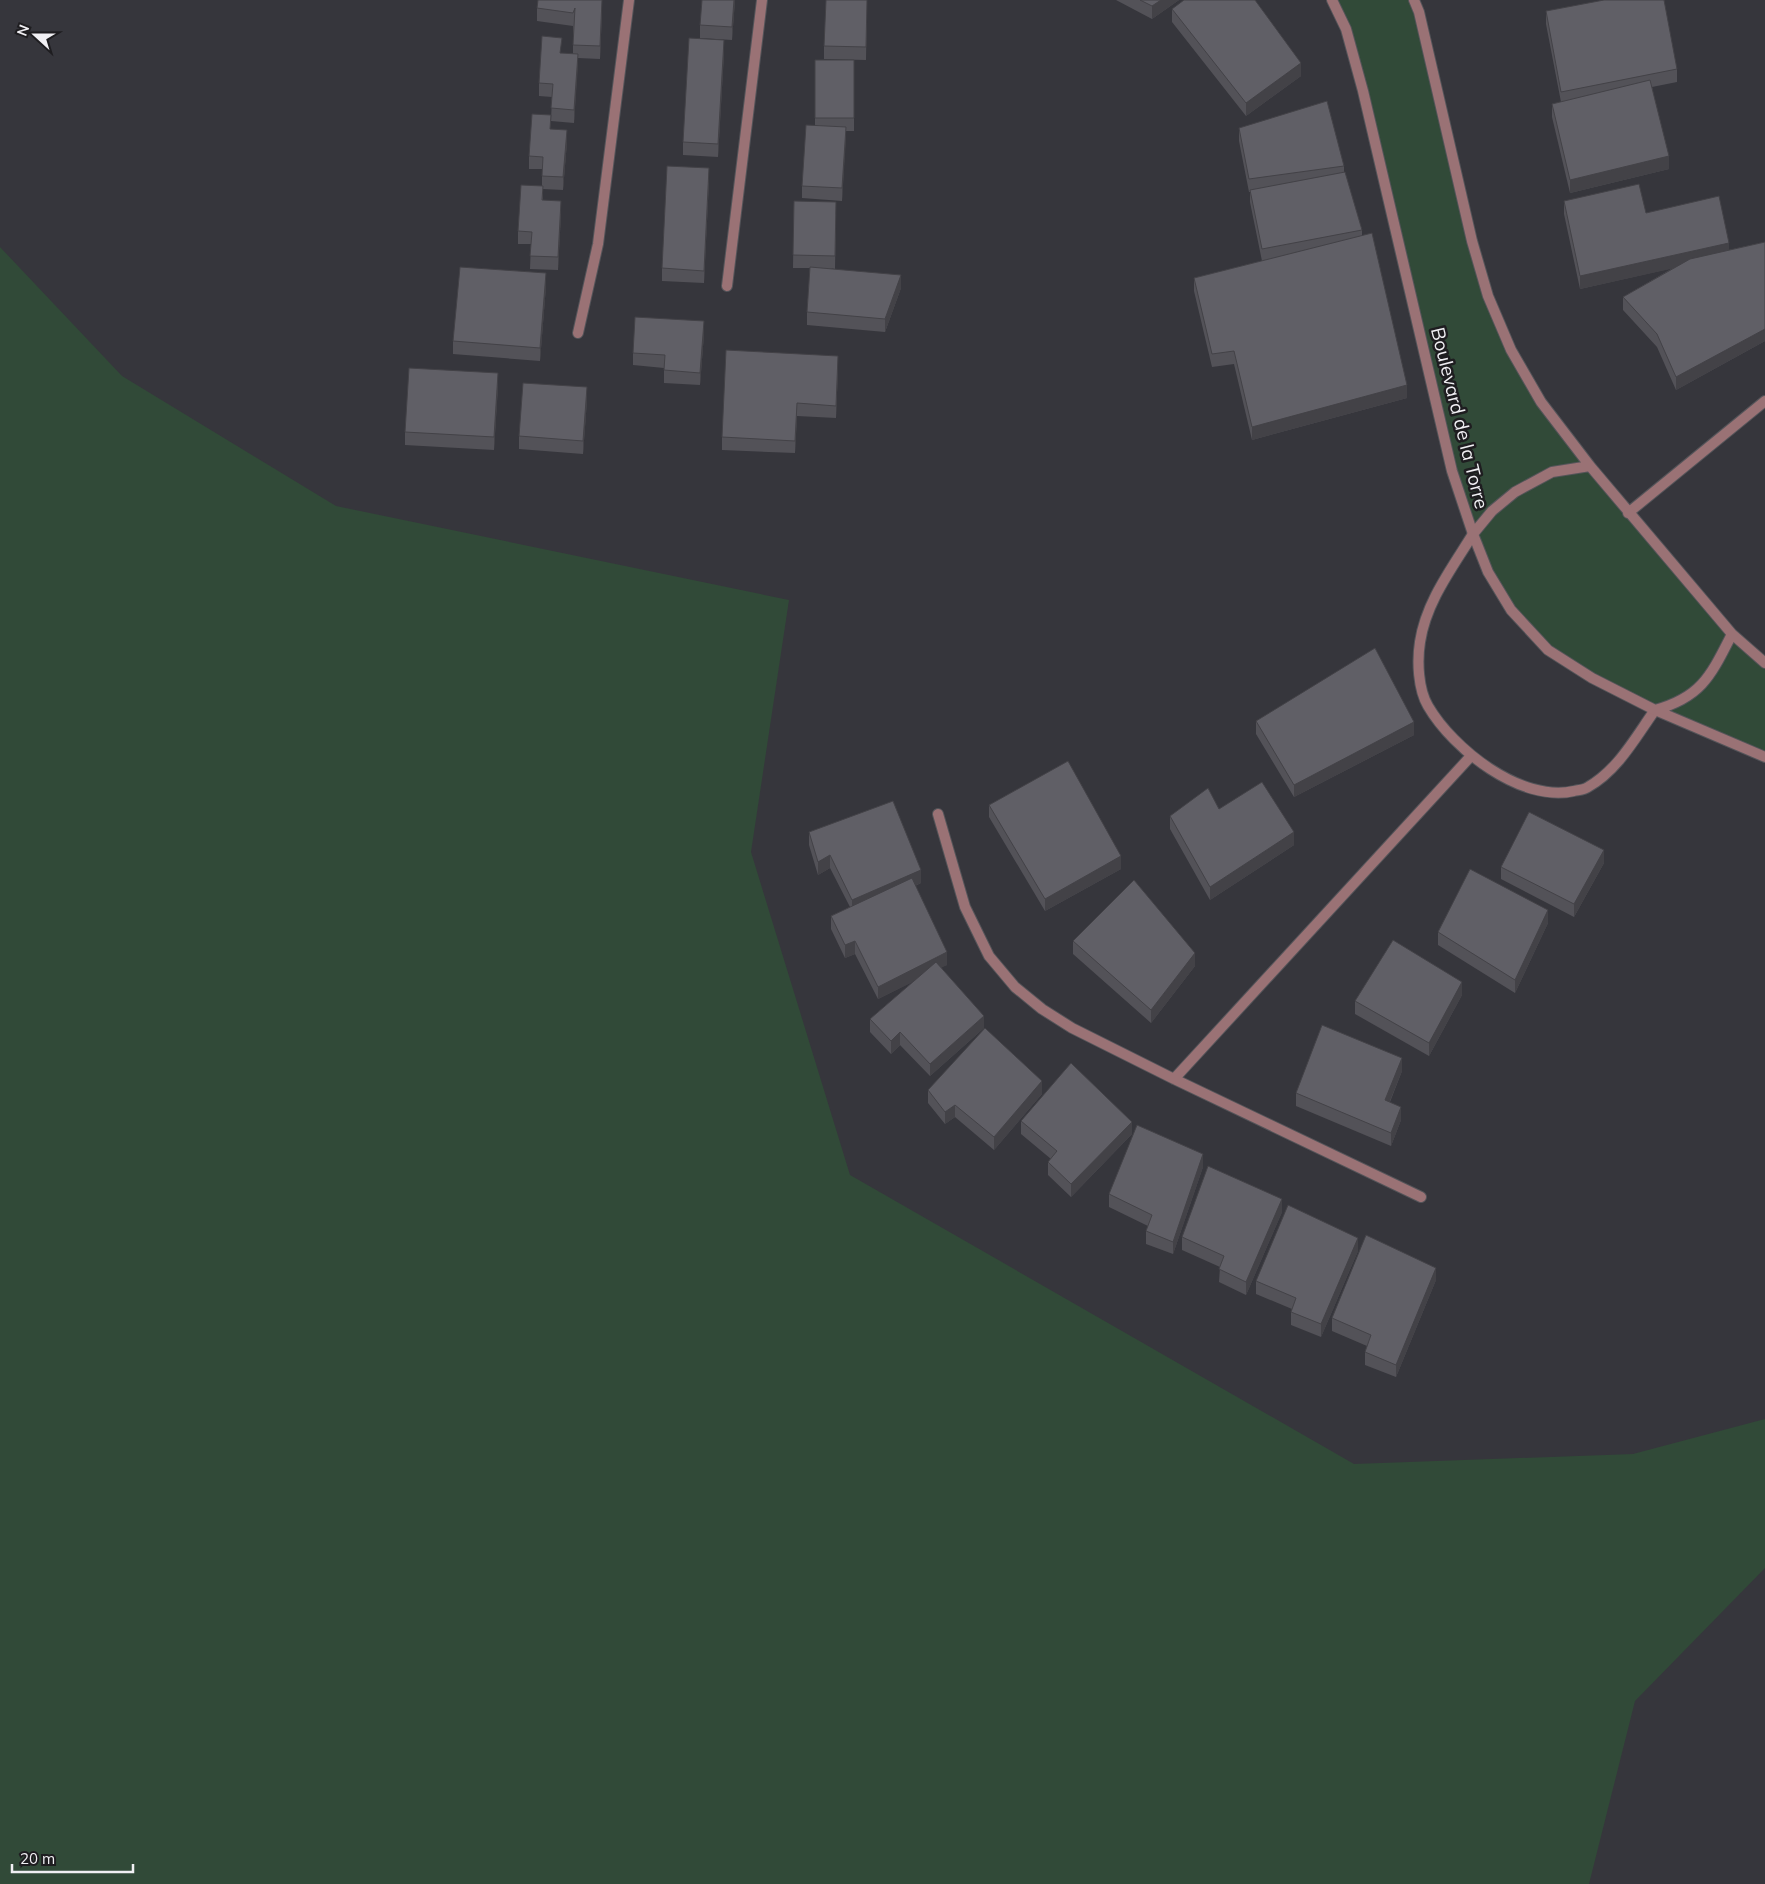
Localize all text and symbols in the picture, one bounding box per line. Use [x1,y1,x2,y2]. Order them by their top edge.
north arrow [10,10,60,60]
text: N [13,22,33,39]
street label: Boulevard de la Torre [1426,325,1494,511]
scale bar [12,1842,134,1874]
text: 20 m [20,1849,55,1868]

